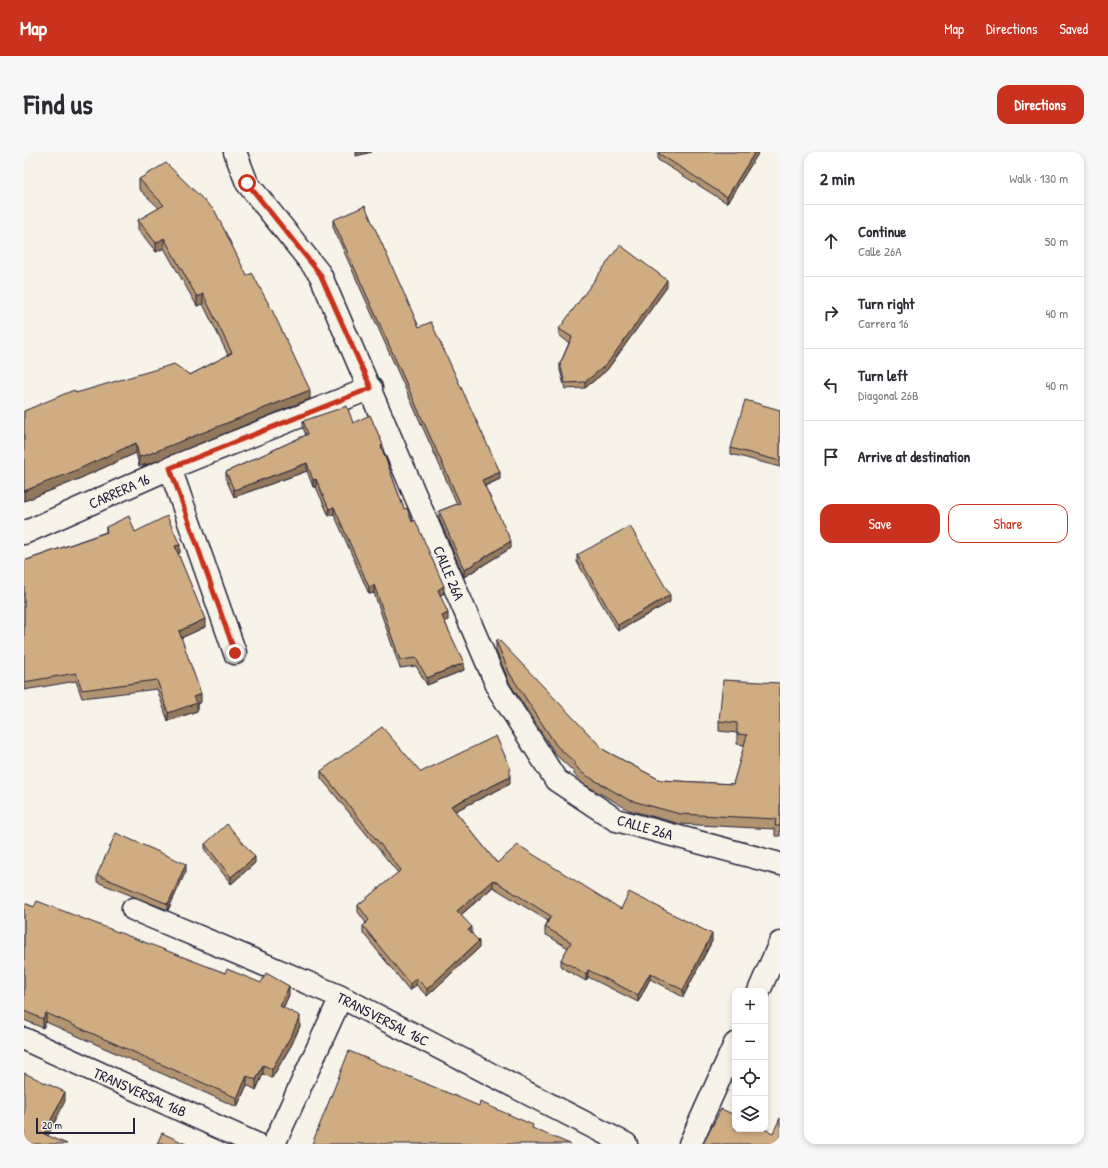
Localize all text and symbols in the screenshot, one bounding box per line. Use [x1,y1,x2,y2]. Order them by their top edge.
text: Map [20,15,47,41]
text: Map [944,19,964,38]
text: Directions [986,19,1037,38]
text: Saved [1059,19,1088,38]
text: Find us [24,85,93,123]
button: Directions [997,85,1084,124]
text: 2 min [820,167,855,190]
text: Walk · 130 m [1009,169,1068,187]
route start [238,174,256,192]
text: Continue [858,221,906,242]
icon: ahead [820,230,842,252]
text: 50 m [1045,232,1068,250]
text: Calle 26A [858,242,902,260]
text: Turn right [858,293,914,314]
icon: right [820,302,842,324]
text: 40 m [1045,304,1068,322]
text: Carrera 16 [858,314,908,332]
text: Turn left [858,365,908,386]
icon: left [820,374,842,396]
text: 40 m [1045,376,1068,394]
text: Diagonal 26B [858,386,919,404]
icon: arrive [820,446,842,468]
text: Arrive at destination [858,446,970,467]
street label: CARRERA 16 [85,468,153,514]
button: Save [820,504,940,543]
button: Share [948,504,1068,543]
street label: CALLE 26A [428,543,470,604]
route end [226,644,244,662]
street label: CALLE 26A [615,809,676,845]
street label: TRANSVERSAL 16C [333,987,433,1051]
map controls [732,988,768,1132]
button: + [732,988,768,1024]
button: − [732,1024,768,1060]
button: locate [732,1060,768,1096]
street label: TRANSVERSAL 16B [90,1062,190,1122]
button: layers [732,1096,768,1132]
scale bar [36,1116,135,1135]
text: 20 m [42,1118,62,1132]

